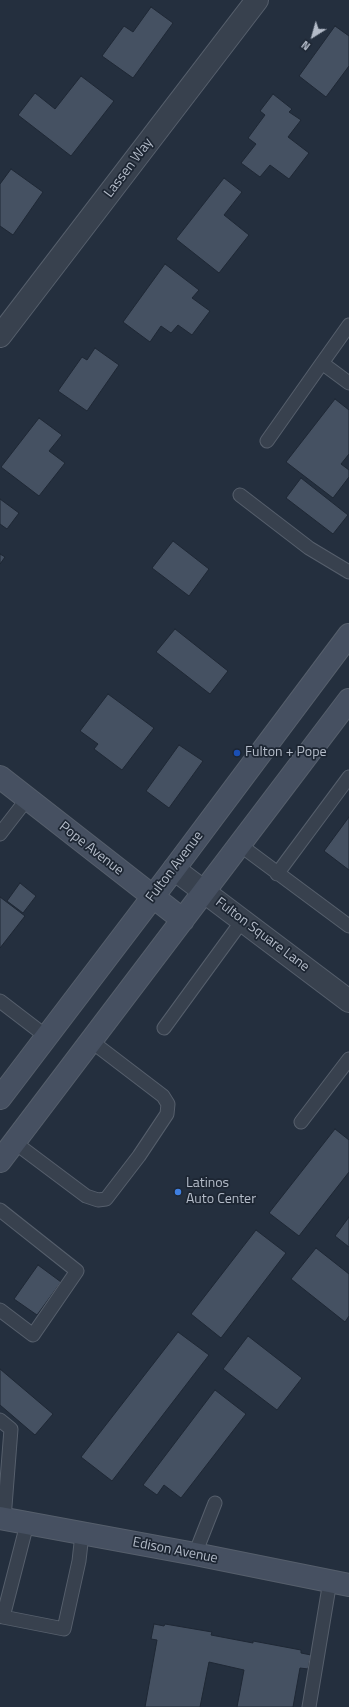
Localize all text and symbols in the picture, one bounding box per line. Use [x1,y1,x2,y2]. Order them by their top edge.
north arrow [293,16,333,56]
text: N [298,37,314,54]
street label: Lassen Way [101,135,157,201]
place label: Fulton + Pope [245,745,327,761]
marker: Fulton + Pope [232,748,242,758]
street label: Pope Avenue [56,819,126,879]
street label: Fulton Avenue [143,828,207,906]
street label: Fulton Square Lane [212,894,312,976]
place label: Latinos Auto Center [186,1176,256,1208]
marker: Latinos Auto Center [173,1187,183,1197]
street label: Edison Avenue [131,1535,219,1567]

